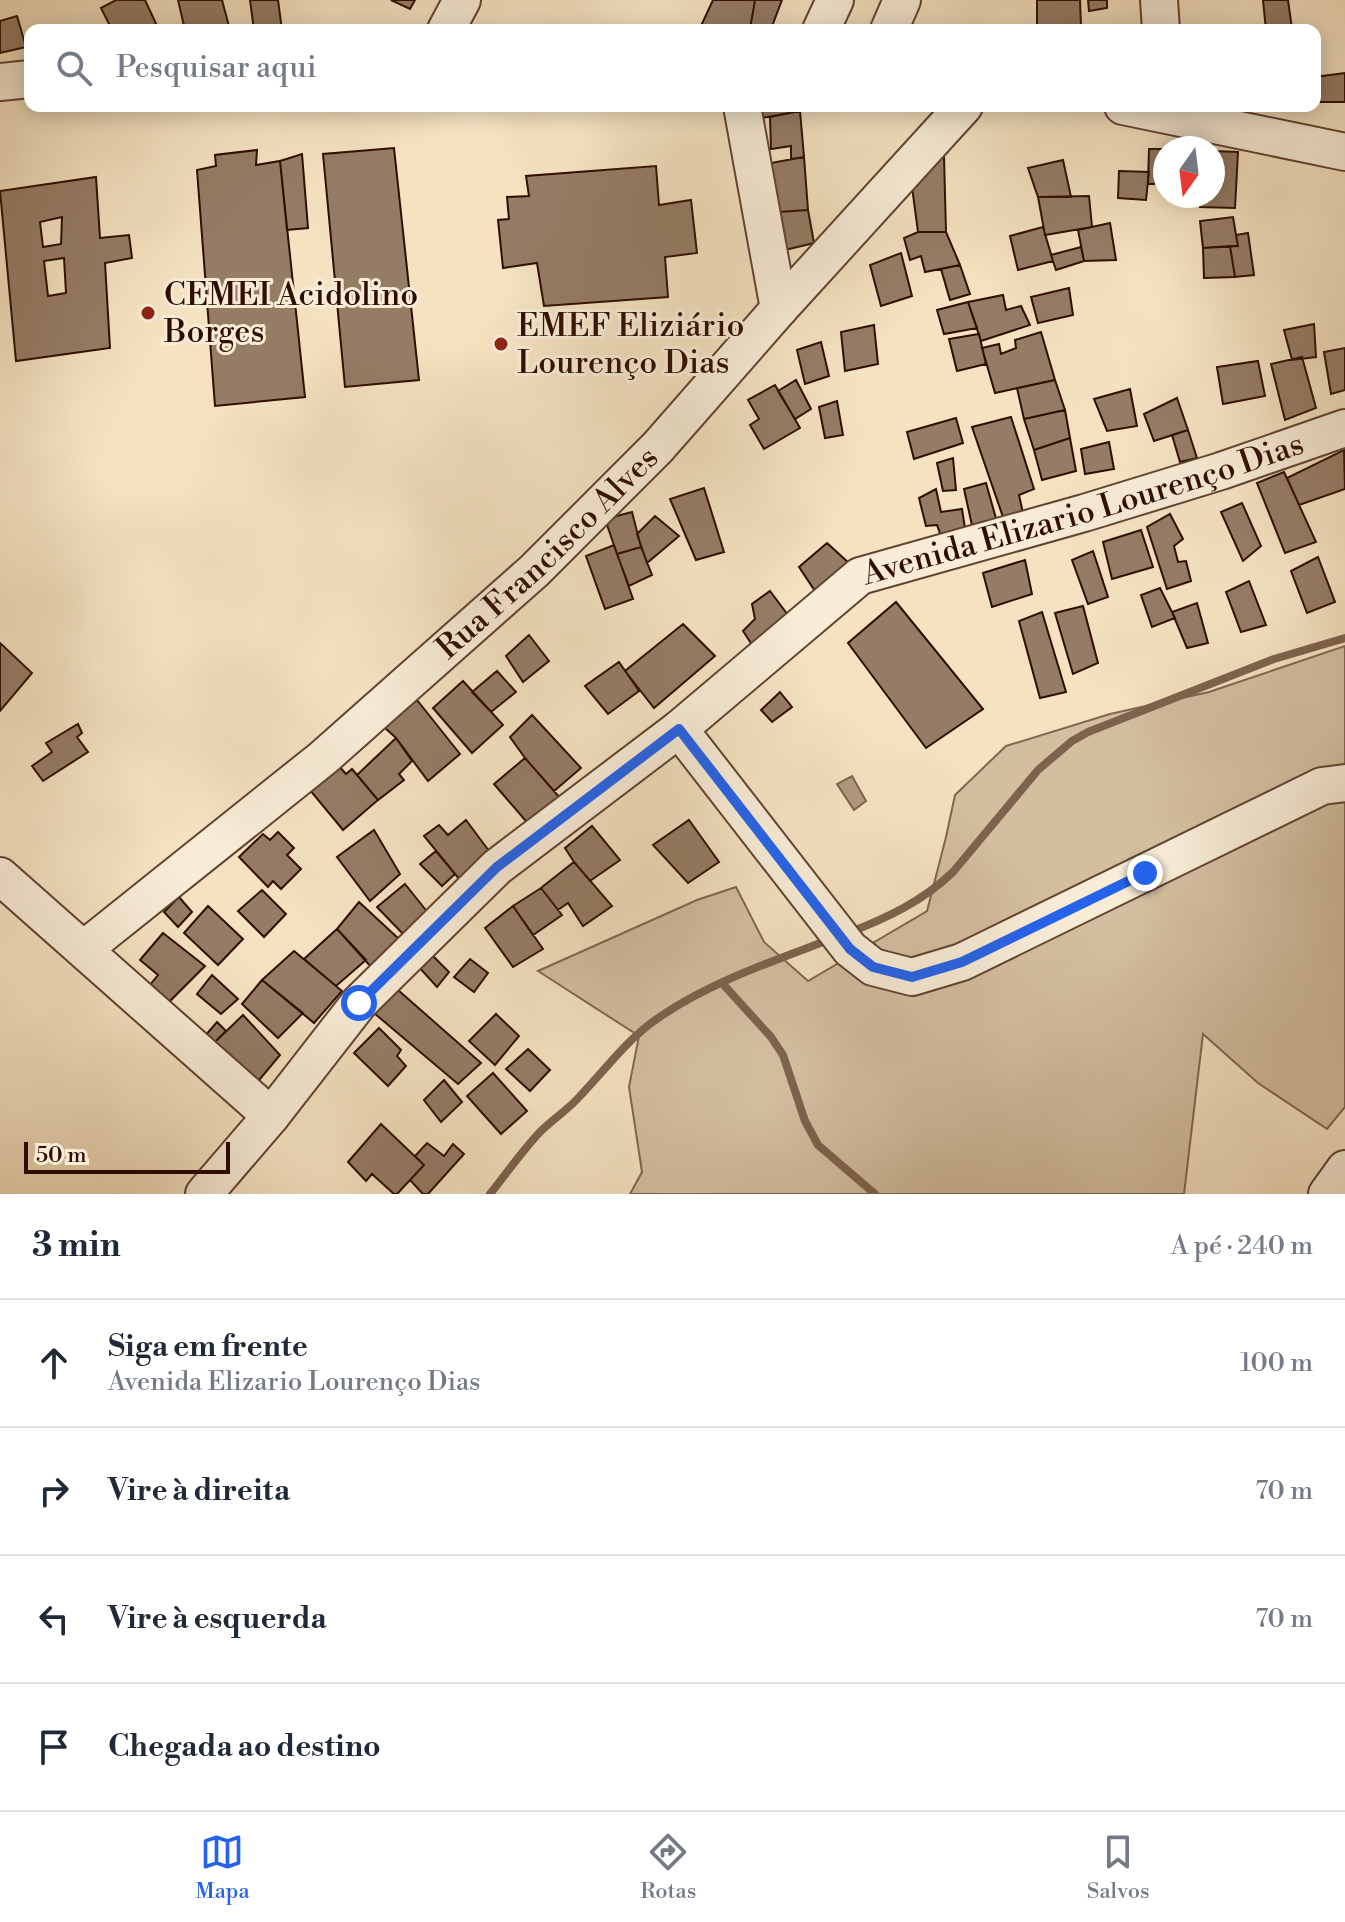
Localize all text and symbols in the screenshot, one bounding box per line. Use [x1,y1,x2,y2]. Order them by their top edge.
search box [24,24,1321,112]
icon: search [52,46,96,90]
text: Pesquisar aqui [116,49,317,87]
north arrow [1153,136,1225,208]
place label: CEMEI Acidolino Borges [163,275,418,352]
marker: CEMEI Acidolino Borges [139,304,157,322]
place label: EMEF Eliziário Lourenço Dias [517,306,744,383]
marker: EMEF Eliziário Lourenço Dias [492,335,510,353]
street label: Avenida Elizario Lourenço Dias [857,424,1309,595]
street label: Rua Francisco Alves [428,438,667,668]
route end [1127,855,1163,891]
route start [341,985,377,1021]
scale bar [24,1138,230,1174]
text: 50 m [36,1142,87,1169]
text: 3 min [32,1225,121,1267]
text: A pé · 240 m [1171,1230,1313,1262]
text: Siga em frente [108,1328,308,1366]
icon: ahead [32,1341,76,1385]
text: 100 m [1240,1347,1313,1379]
text: Avenida Elizario Lourenço Dias [108,1366,481,1398]
icon: right [32,1469,76,1513]
text: Vire à direita [108,1472,290,1510]
text: 70 m [1255,1475,1313,1507]
icon: left [32,1597,76,1641]
text: Vire à esquerda [108,1600,327,1638]
text: 70 m [1255,1603,1313,1635]
icon: arrive [32,1725,76,1769]
text: Chegada ao destino [108,1728,381,1766]
tab: Mapa [195,1830,250,1905]
tab: Rotas [640,1830,696,1905]
tab: Salvos [1087,1830,1150,1905]

